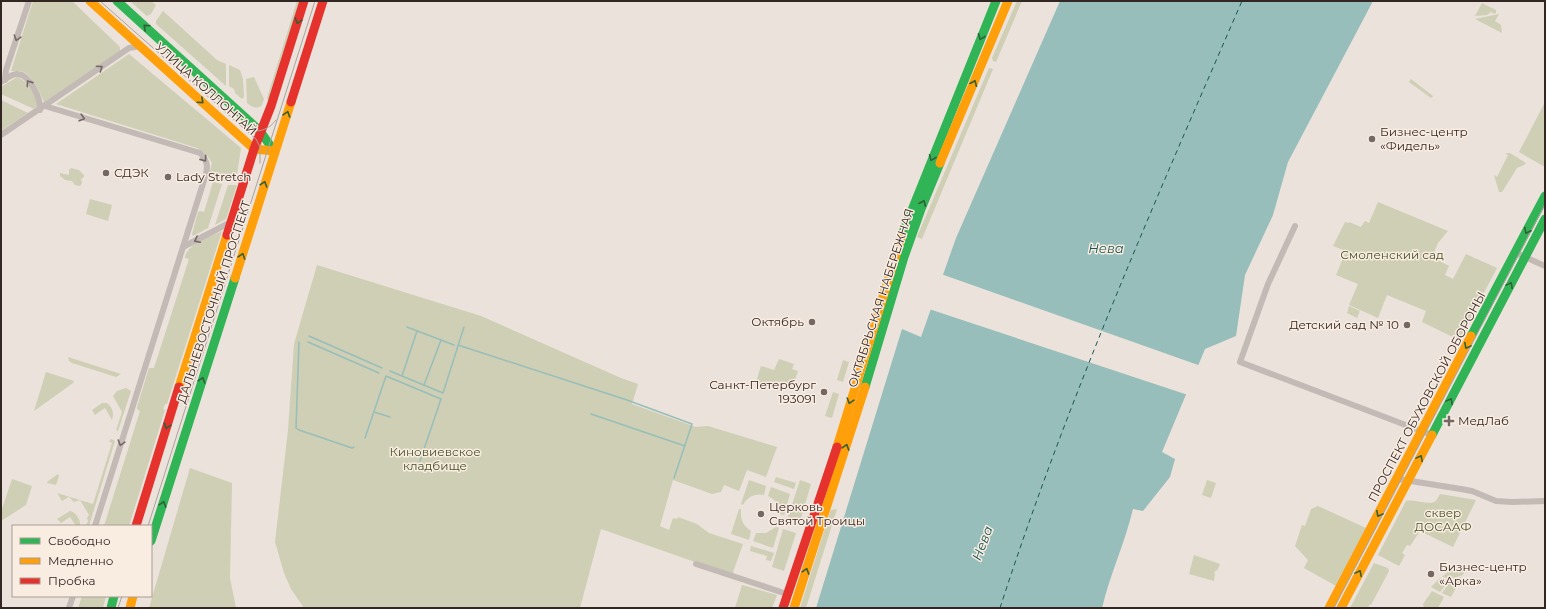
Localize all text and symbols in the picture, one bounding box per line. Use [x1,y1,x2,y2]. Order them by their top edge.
one-way arrow [294,17,302,24]
one-way arrow [144,25,151,32]
one-way arrow [977,33,985,40]
one-way arrow [13,34,22,41]
street label: УЛИЦА КОЛЛОНТАЙ [152,39,260,138]
one-way arrow [96,65,103,73]
one-way arrow [26,80,34,87]
one-way arrow [969,80,977,87]
one-way arrow [197,96,204,103]
one-way arrow [282,111,291,118]
one-way arrow [79,113,86,122]
place label: Бизнес-центр «Фидель» [1380,124,1468,153]
marker: Бизнес-центр «Фидель» [1367,134,1377,144]
one-way arrow [929,153,937,161]
one-way arrow [199,154,206,161]
place label: СДЭК [114,165,149,180]
marker: СДЭК [101,168,111,178]
place label: Lady Stretch [176,169,251,184]
marker: Lady Stretch [163,172,173,182]
one-way arrow [259,181,268,188]
street label: ДАЛЬНЕВОСТОЧНЫЙ ПРОСПЕКТ [174,199,253,405]
one-way arrow [919,200,927,207]
street label: ОКТЯБРЬСКАЯ НАБЕРЕЖНАЯ [844,207,917,389]
one-way arrow [1524,227,1532,234]
one-way arrow [193,235,201,242]
water label: Нева [1088,240,1124,256]
park label: Смоленский сад [1340,247,1444,262]
one-way arrow [237,253,246,260]
one-way arrow [1505,282,1513,290]
street label: ПРОСПЕКТ ОБУХОВСКОЙ ОБОРОНЫ [1365,289,1489,504]
place label: Октябрь [751,314,804,329]
marker: Октябрь [807,317,817,327]
place label: Детский сад № 10 [1289,317,1399,332]
marker: Детский сад № 10 [1402,320,1412,330]
one-way arrow [1464,342,1471,349]
one-way arrow [197,377,206,384]
place label: Санкт-Петербург 193091 [709,377,816,406]
marker: Санкт-Петербург 193091 [819,387,829,397]
one-way arrow [846,397,855,404]
one-way arrow [1445,397,1453,405]
place label: МедЛаб [1458,413,1509,428]
marker: МедЛаб [1443,415,1455,427]
one-way arrow [163,423,172,430]
one-way arrow [117,439,126,446]
park label: Киновиевское кладбище [389,444,481,473]
one-way arrow [841,444,850,451]
one-way arrow [1415,455,1423,462]
place label: Церковь Святой Троицы [769,499,865,528]
one-way arrow [158,501,167,508]
park label: сквер ДОСААФ [1415,505,1471,534]
marker: Церковь Святой Троицы [756,509,766,519]
one-way arrow [1377,509,1384,517]
water label: Нева [968,523,996,563]
legend [12,525,152,597]
text: Свободно [48,533,111,548]
text: Медленно [48,553,114,568]
place label: Бизнес-центр «Арка» [1439,559,1527,588]
one-way arrow [801,568,810,575]
marker: Бизнес-центр «Арка» [1426,569,1436,579]
one-way arrow [1355,570,1362,578]
text: Пробка [48,573,96,588]

